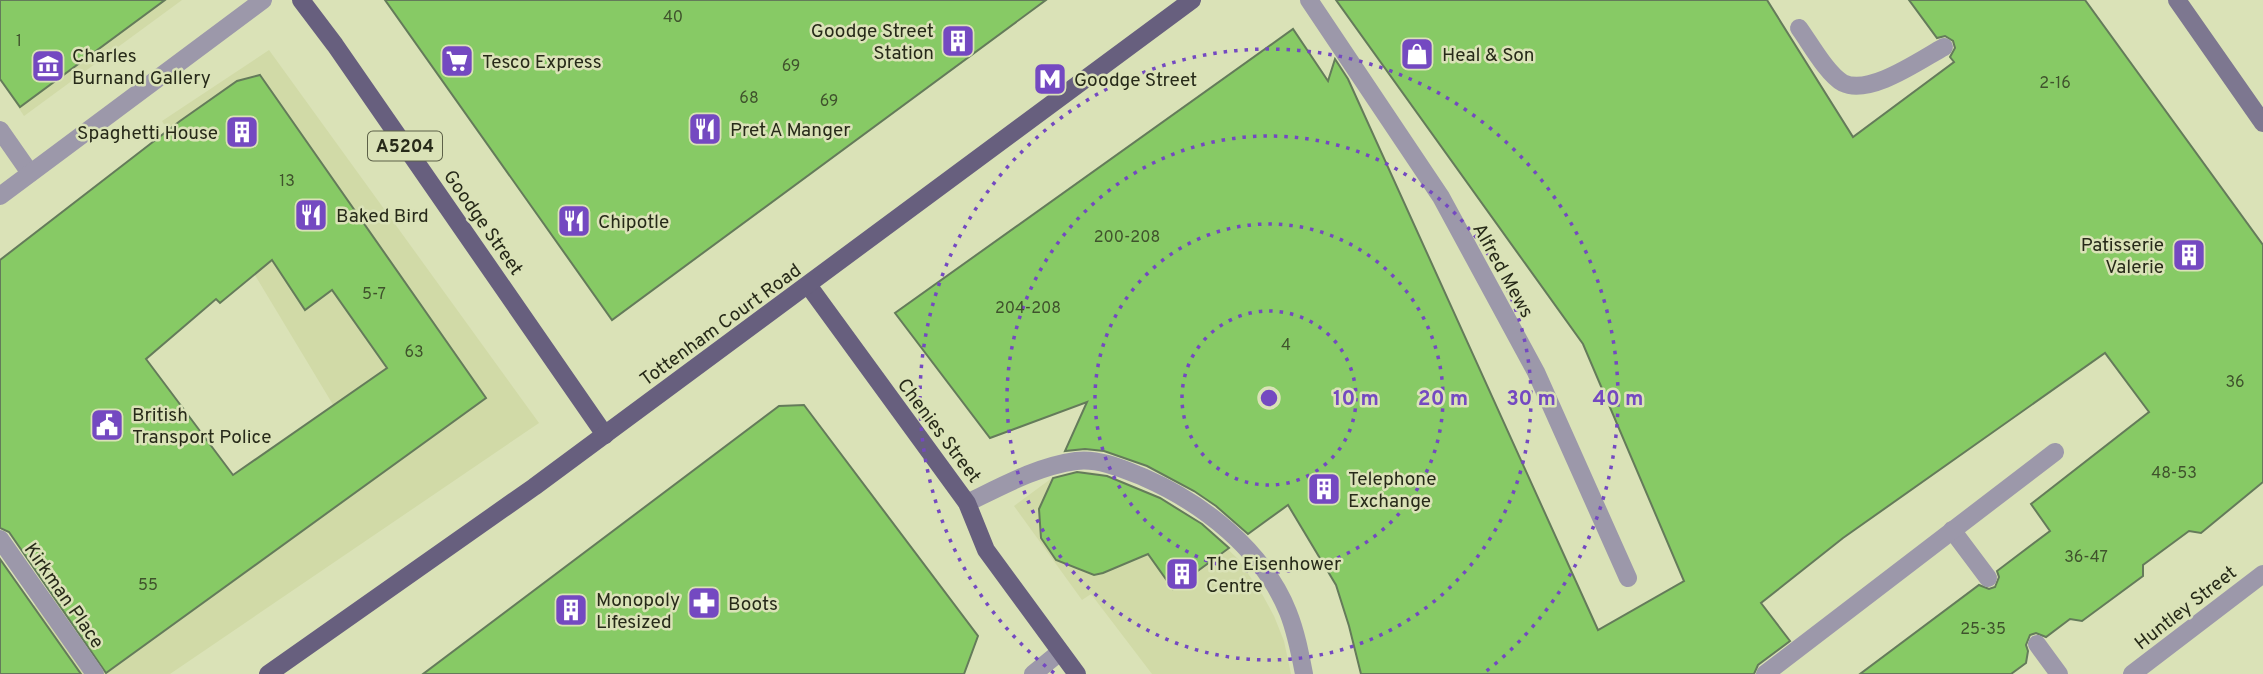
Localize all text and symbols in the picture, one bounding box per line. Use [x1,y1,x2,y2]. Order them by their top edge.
house number: 40 [663,8,683,28]
place label: Goodge Street Station [811,20,934,66]
building icon: Goodge Street Station [939,22,977,60]
house number: 1 [16,32,22,52]
shop icon: Heal & Son [1398,35,1436,73]
supermarket icon: Tesco Express [438,42,476,80]
place label: Heal & Son [1442,44,1534,68]
place label: Charles Burnand Gallery [72,45,211,91]
museum icon: Charles Burnand Gallery [29,47,67,85]
place label: Tesco Express [482,51,602,75]
house number: 69 [782,57,800,77]
metro station icon: Goodge Street [1031,60,1069,98]
place label: Goodge Street [1074,69,1197,93]
house number: 2-16 [2039,74,2071,94]
house number: 68 [739,89,759,109]
house number: 69 [820,92,838,112]
restaurant icon: Pret A Manger [686,110,724,148]
building icon: Spaghetti House [223,113,261,151]
place label: Pret A Manger [730,119,851,143]
place label: Spaghetti House [77,122,218,146]
road number: A5204 [368,132,442,160]
street label: Goodge Street [437,166,528,280]
house number: 13 [279,172,295,192]
restaurant icon: Baked Bird [292,196,330,234]
restaurant icon: Chipotle [555,202,593,240]
place label: Baked Bird [336,205,429,229]
place label: Chipotle [598,211,669,235]
street label: Alfred Mews [1466,219,1538,323]
house number: 200-208 [1094,228,1160,248]
place label: Patisserie Valerie [2081,234,2164,280]
building icon: Patisserie Valerie [2170,236,2208,274]
street label: Tottenham Court Road [636,259,807,392]
house number: 5-7 [362,285,386,305]
house number: 204-208 [995,299,1061,319]
house number: 4 [1281,336,1291,356]
house number: 63 [404,343,424,363]
house number: 36 [2225,373,2245,393]
street label: Chenies Street [891,374,986,488]
centre of rings [1257,386,1281,410]
text: 10 m [1333,386,1379,413]
text: 20 m [1418,386,1468,413]
text: 30 m [1506,386,1556,413]
text: 40 m [1593,386,1643,413]
place label: British Transport Police [132,404,271,450]
public building icon: British Transport Police [88,406,126,444]
house number: 48-53 [2151,464,2197,484]
place label: Telephone Exchange [1348,468,1436,514]
building icon: Telephone Exchange [1305,470,1343,508]
street label: Kirkman Place [18,539,109,654]
house number: 36-47 [2064,548,2108,568]
place label: The Eisenhower Centre [1206,553,1342,599]
building icon: The Eisenhower Centre [1163,555,1201,593]
street label: Huntley Street [2130,561,2242,656]
house number: 55 [138,576,158,596]
pharmacy icon: Boots [685,584,723,622]
place label: Monopoly Lifesized [596,589,680,635]
building icon: Monopoly Lifesized [552,591,590,629]
place label: Boots [728,593,778,617]
house number: 25-35 [1960,620,2006,640]

